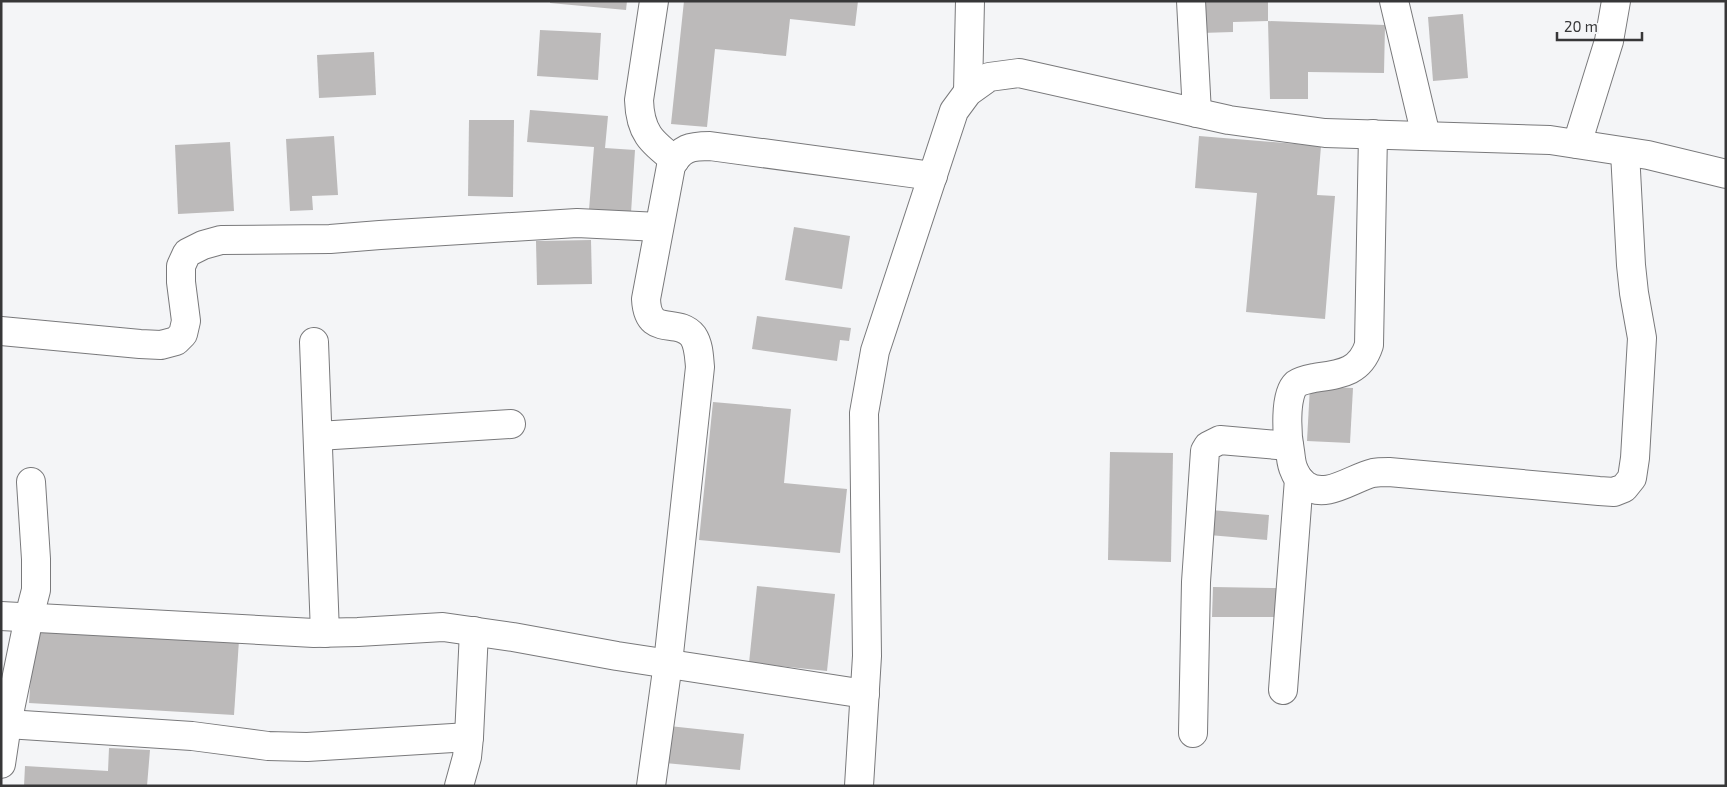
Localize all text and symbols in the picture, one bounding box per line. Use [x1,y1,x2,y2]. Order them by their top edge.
scale bar [1557,10,1642,42]
text: 20 m [1564,17,1598,35]

